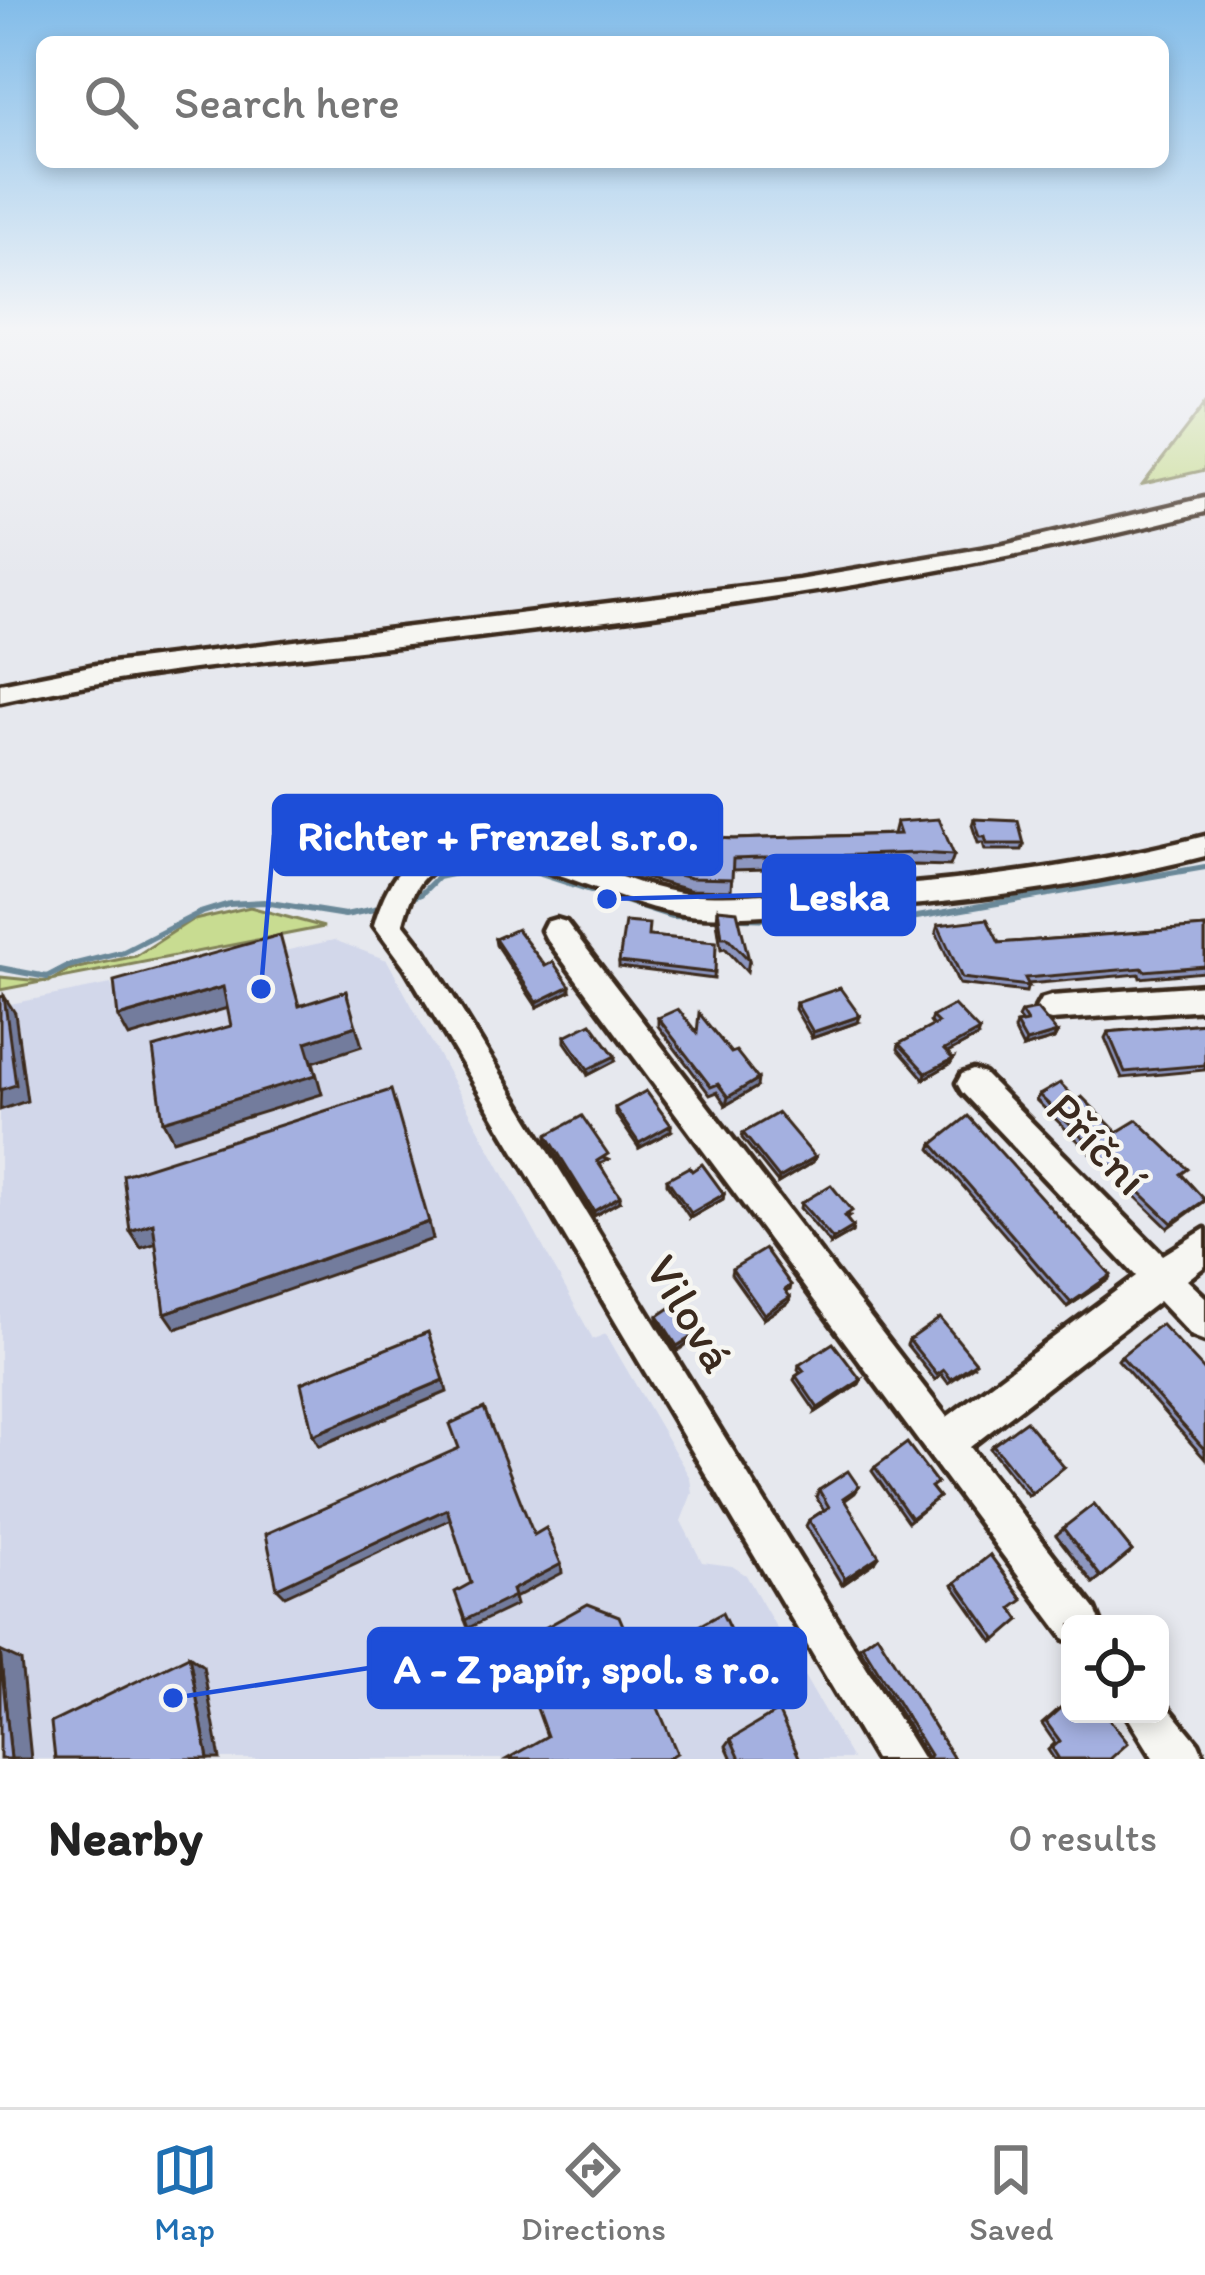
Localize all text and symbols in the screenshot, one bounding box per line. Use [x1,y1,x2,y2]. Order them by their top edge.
search box [36,36,1169,168]
icon: search [78,69,144,135]
text: Search here [174,75,400,129]
callout: Richter + Frenzel s.r.o. [274,796,721,874]
text: Richter + Frenzel s.r.o. [297,810,699,861]
callout: Leska [764,856,914,934]
text: Leska [788,870,890,921]
street label: Příční [1035,1079,1161,1207]
street label: Vilová [634,1244,748,1382]
map controls [1061,1615,1169,1723]
button: locate [1061,1615,1169,1723]
callout: A - Z papír, spol. s r.o. [369,1629,805,1707]
text: A - Z papír, spol. s r.o. [394,1643,780,1694]
text: Nearby [48,1807,203,1868]
text: 0 results [1008,1814,1157,1861]
tab: Map [152,2137,218,2248]
tab: Directions [521,2137,666,2248]
tab: Saved [969,2137,1053,2248]

